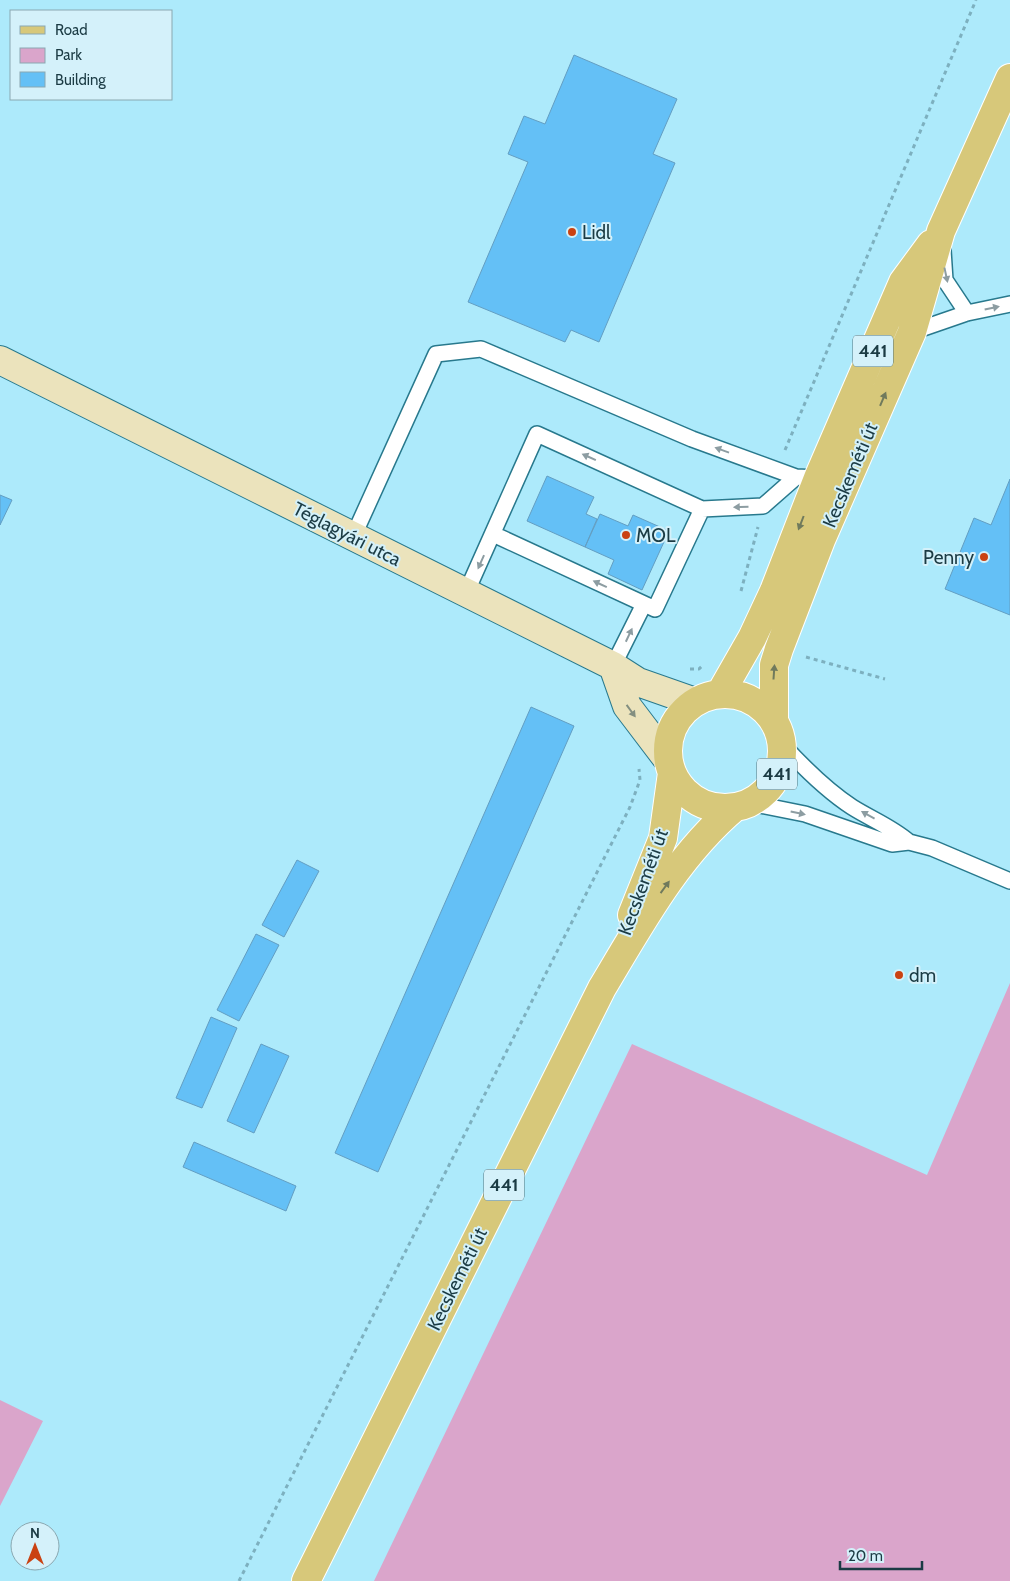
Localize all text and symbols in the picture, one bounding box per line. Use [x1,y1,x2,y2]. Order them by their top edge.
legend [10,10,172,100]
text: Road [55,21,88,39]
text: Park [55,46,82,64]
text: Building [55,71,106,89]
place label: Lidl [582,221,611,244]
marker: Lidl [566,226,578,238]
one-way arrow [942,267,950,283]
one-way arrow [985,304,1000,312]
road number: 441 [853,336,893,366]
one-way arrow [879,392,887,406]
street label: Kecskeméti út [818,419,883,531]
one-way arrow [714,446,729,454]
one-way arrow [582,453,596,461]
street label: Téglagyári utca [289,497,405,571]
one-way arrow [732,503,748,511]
one-way arrow [796,516,804,530]
place label: MOL [636,524,676,547]
marker: MOL [620,529,632,541]
place label: Penny [923,546,974,569]
marker: Penny [978,551,990,563]
one-way arrow [476,555,484,569]
one-way arrow [592,579,607,588]
one-way arrow [625,628,633,643]
one-way arrow [770,663,778,679]
one-way arrow [626,704,636,718]
road number: 441 [757,759,797,790]
one-way arrow [790,809,805,817]
one-way arrow [861,811,875,820]
street label: Kecskeméti út [613,825,673,938]
one-way arrow [659,881,670,894]
place label: dm [909,964,936,987]
marker: dm [893,969,905,981]
road number: 441 [484,1170,524,1200]
street label: Kecskeméti út [422,1223,492,1334]
north arrow [10,1521,60,1571]
text: N [30,1524,40,1542]
scale bar [840,1538,922,1570]
text: 20 m [848,1547,883,1565]

